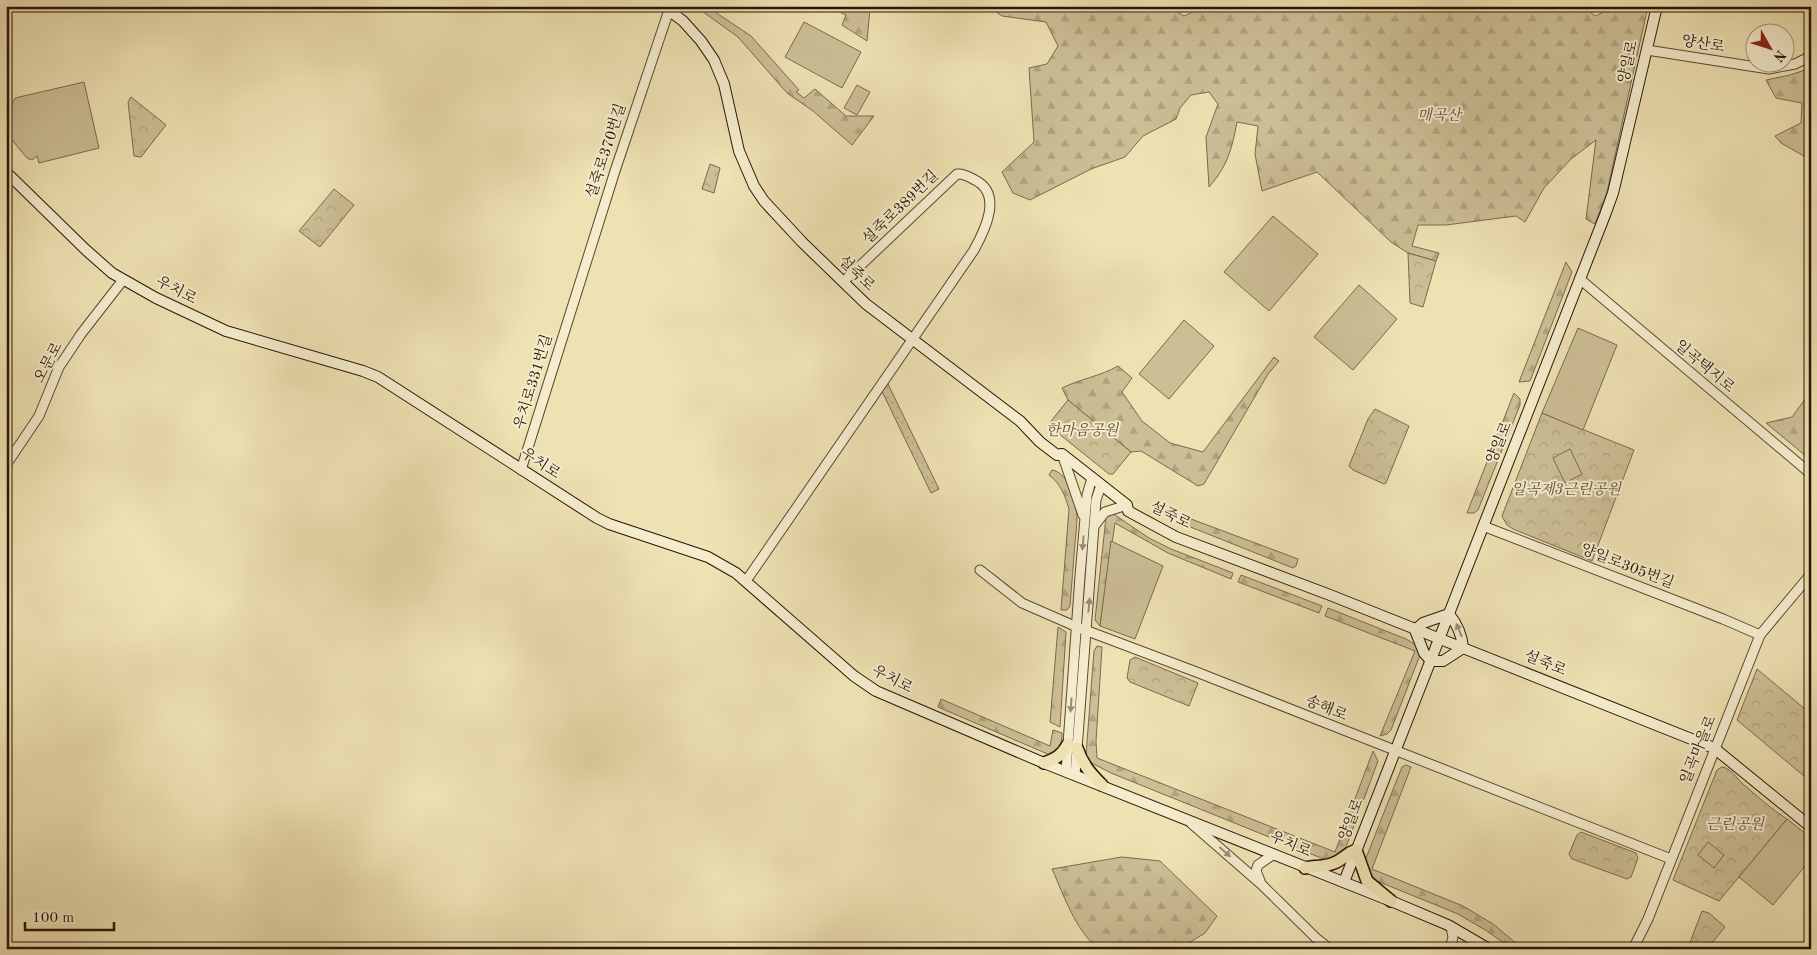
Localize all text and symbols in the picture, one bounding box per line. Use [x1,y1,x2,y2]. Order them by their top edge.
north arrow [1744,22,1794,72]
street label: 양산로 [1680,32,1726,56]
street label: 양일로 [1615,38,1641,85]
text: N [1770,47,1788,64]
street label: 설죽로370번길 [583,101,629,200]
park label: 매곡산 [1417,107,1463,124]
street label: 설죽로389번길 [859,167,942,248]
street label: 설죽로 [835,252,879,295]
street label: 우치로 [153,273,200,308]
street label: 우치로331번길 [511,332,556,431]
street label: 일곡택지로 [1671,336,1738,396]
street label: 오문로 [30,339,66,386]
street label: 양일로 [1483,419,1515,466]
park label: 한마음공원 [1046,422,1120,439]
street label: 우치로 [518,444,564,482]
park label: 일곡제3근린공원 [1511,481,1623,498]
street label: 설죽로 [1147,498,1194,532]
one-way arrow [1079,536,1087,552]
street label: 양일로305번길 [1578,540,1676,592]
one-way arrow [1085,596,1093,612]
one-way arrow [1454,623,1462,637]
street label: 설죽로 [1522,647,1569,679]
street label: 우치로 [869,662,916,697]
street label: 송해로 [1303,692,1350,724]
one-way arrow [1067,698,1075,714]
street label: 일곡마을로 [1677,712,1720,786]
street label: 양일로 [1335,796,1367,843]
park label: 근린공원 [1706,816,1765,833]
street label: 우치로 [1267,828,1314,861]
one-way arrow [1218,846,1231,857]
scale bar [25,900,114,932]
text: 100 m [32,911,74,926]

